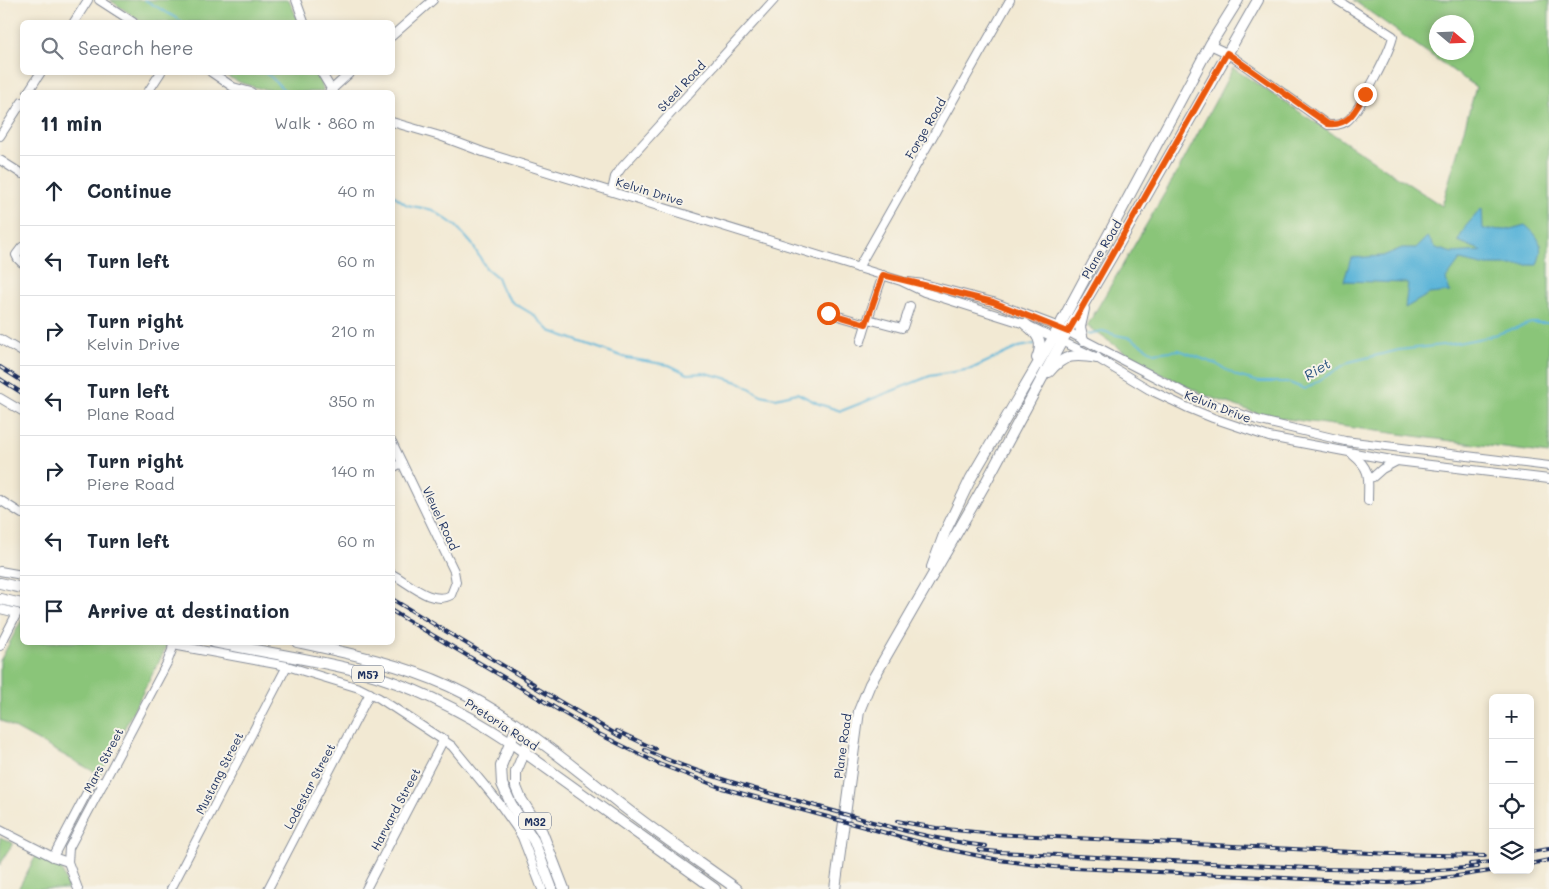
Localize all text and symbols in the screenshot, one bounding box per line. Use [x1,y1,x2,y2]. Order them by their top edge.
north arrow [1429,15,1474,60]
search box [20,20,395,75]
icon: search [38,34,66,62]
text: Search here [78,35,194,60]
street label: Steel Road [653,57,709,115]
route end [1354,83,1377,106]
street label: Forge Road [901,94,949,161]
text: 11 min [40,109,102,136]
text: Walk · 860 m [274,112,375,133]
street label: Kelvin Drive [614,173,686,209]
icon: ahead [40,177,68,205]
text: Continue [87,178,172,203]
text: 40 m [338,180,375,201]
street label: Plane Road [1077,216,1125,281]
icon: left [40,247,68,275]
text: Turn left [87,248,170,273]
text: 60 m [338,250,375,271]
route start [817,302,840,325]
text: Turn right [87,308,184,333]
icon: right [40,317,68,345]
text: 210 m [331,320,375,341]
text: Kelvin Drive [87,333,180,354]
water label: Riet [1300,354,1334,384]
text: Turn left [87,378,170,403]
street label: Kelvin Drive [1182,386,1254,426]
icon: left [40,387,68,415]
text: 350 m [329,390,375,411]
text: Plane Road [87,403,175,424]
text: Turn right [87,448,184,473]
icon: right [40,457,68,485]
text: 140 m [331,460,375,481]
text: Piere Road [87,473,175,494]
street label: Vleuel Road [419,483,463,553]
icon: left [40,527,68,555]
text: Turn left [87,528,170,553]
text: 60 m [338,530,375,551]
icon: arrive [40,597,68,625]
text: Arrive at destination [87,598,290,623]
road number: M57 [352,666,384,682]
street label: Pretoria Road [462,694,542,754]
map controls [1489,694,1534,874]
button: + [1489,694,1534,739]
street label: Plane Road [830,712,855,780]
street label: Mars Street [79,725,127,795]
street label: Mustang Street [191,729,247,817]
button: − [1489,739,1534,784]
street label: Lodestar Street [280,740,338,832]
street label: Harvard Street [366,765,424,853]
button: locate [1489,784,1534,829]
road number: M32 [519,812,551,829]
button: layers [1489,829,1534,874]

